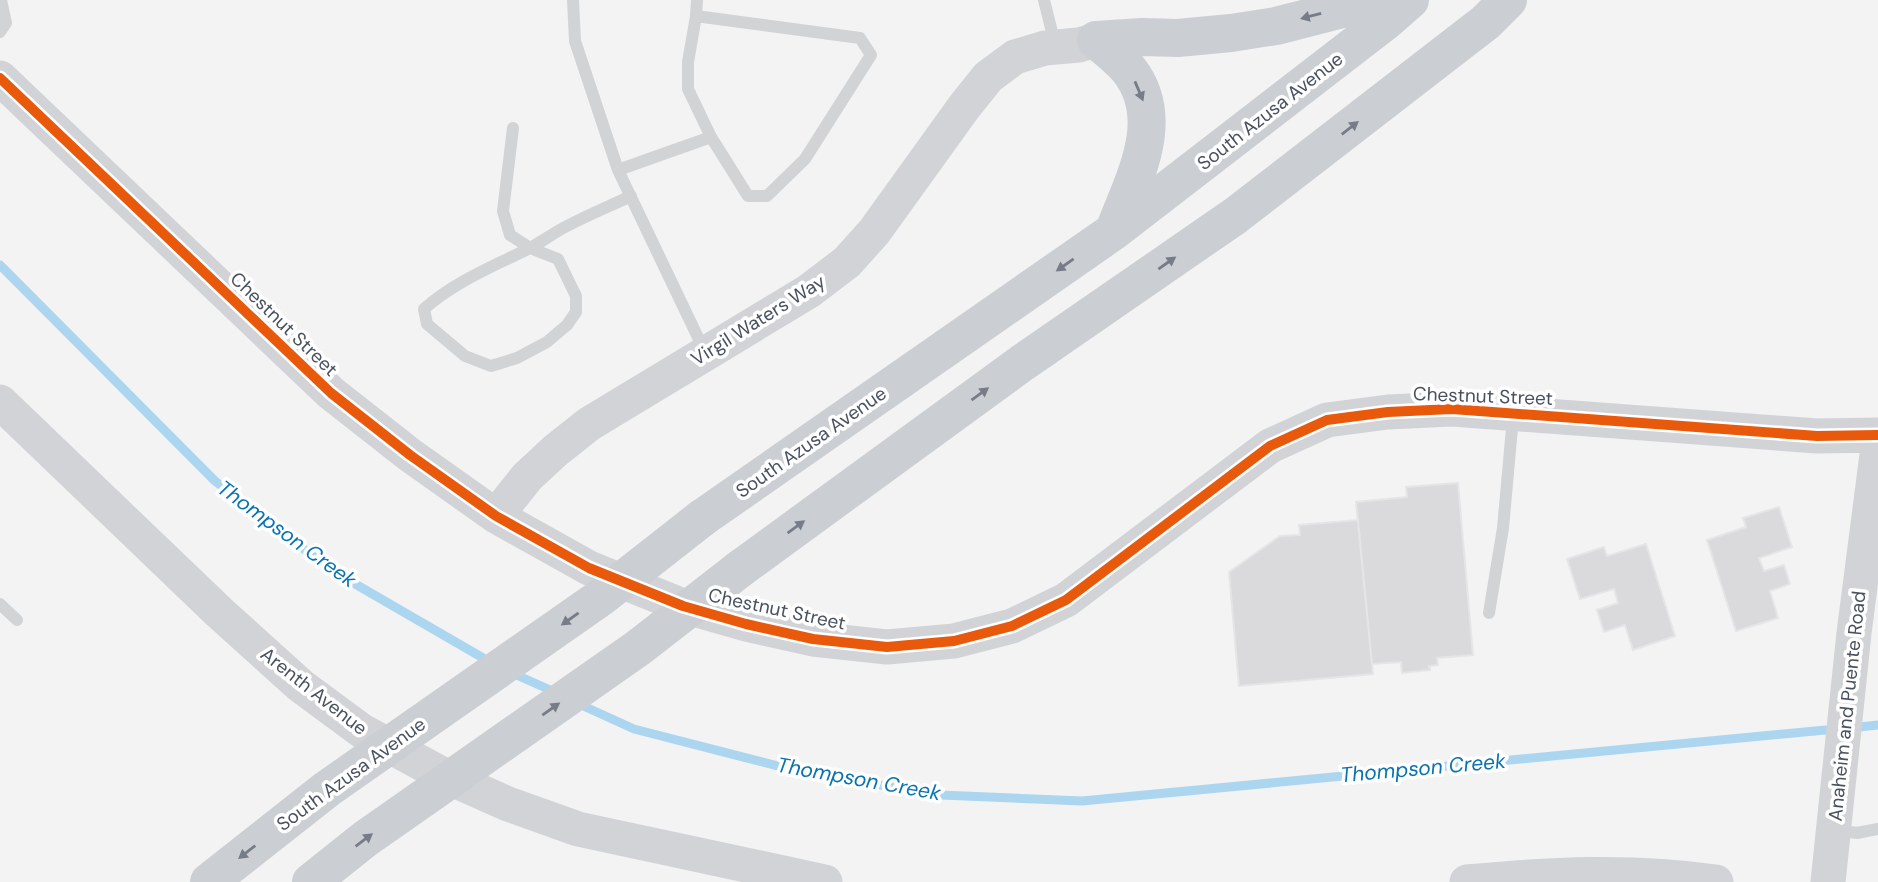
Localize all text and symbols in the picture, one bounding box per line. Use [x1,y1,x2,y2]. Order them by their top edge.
one-way arrow [1300,11,1322,22]
street label: South Azusa Avenue [1192,46,1348,176]
one-way arrow [1134,81,1145,102]
one-way arrow [1341,122,1359,136]
one-way arrow [1158,256,1176,270]
one-way arrow [1056,258,1074,272]
street label: Chestnut Street [225,266,343,382]
street label: Virgil Waters Way [686,268,830,371]
street label: South Azusa Avenue [731,381,891,503]
street label: Chestnut Street [1413,381,1553,411]
one-way arrow [971,387,989,401]
water label: Thompson Creek [212,474,363,594]
one-way arrow [787,521,805,535]
street label: Chestnut Street [706,582,848,636]
street label: Anaheim and Puente Road [1822,590,1872,822]
one-way arrow [561,612,579,626]
street label: Arenth Avenue [255,641,373,741]
one-way arrow [542,703,560,717]
street label: South Azusa Avenue [272,711,430,837]
water label: Thompson Creek [1339,747,1507,789]
water label: Thompson Creek [775,751,943,807]
one-way arrow [355,833,373,847]
one-way arrow [238,845,256,860]

